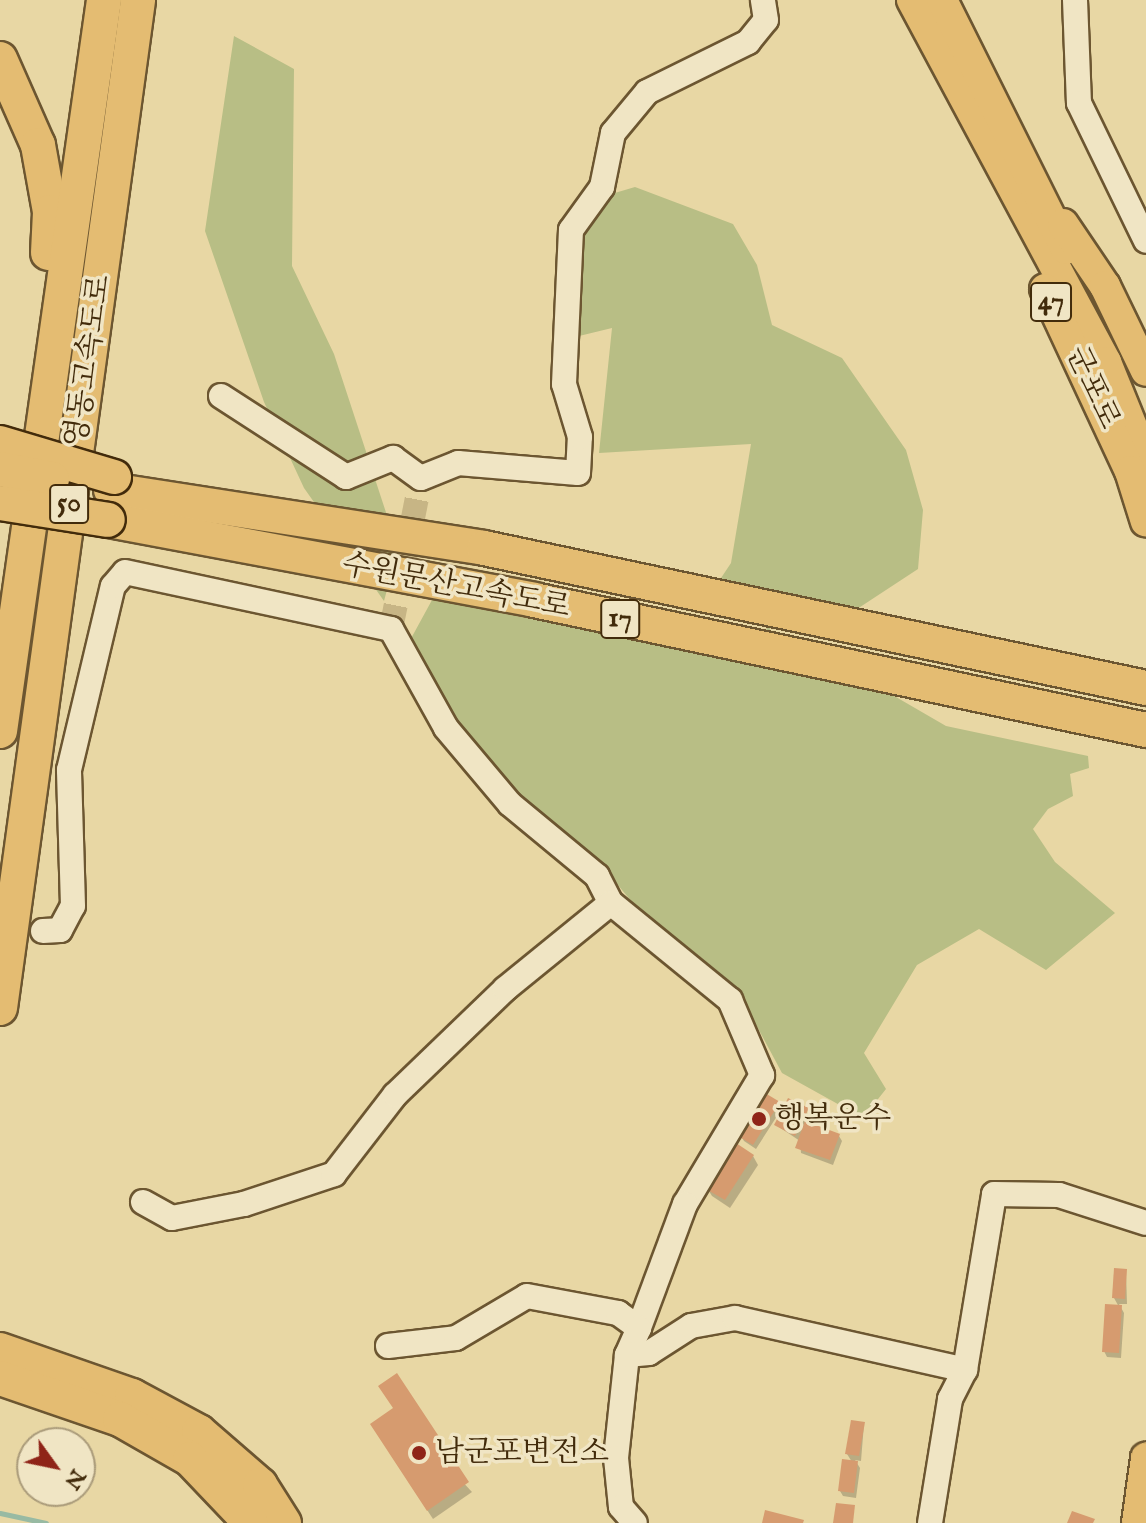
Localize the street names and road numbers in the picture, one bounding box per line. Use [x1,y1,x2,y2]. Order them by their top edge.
street label: 영동고속도로 [59,272,119,450]
road number: 47 [1029,278,1073,326]
street label: 군포로 [1057,341,1127,435]
road number: 50 [49,480,89,528]
street label: 수원문산고속도로 [339,547,573,627]
road number: 17 [600,595,640,643]

